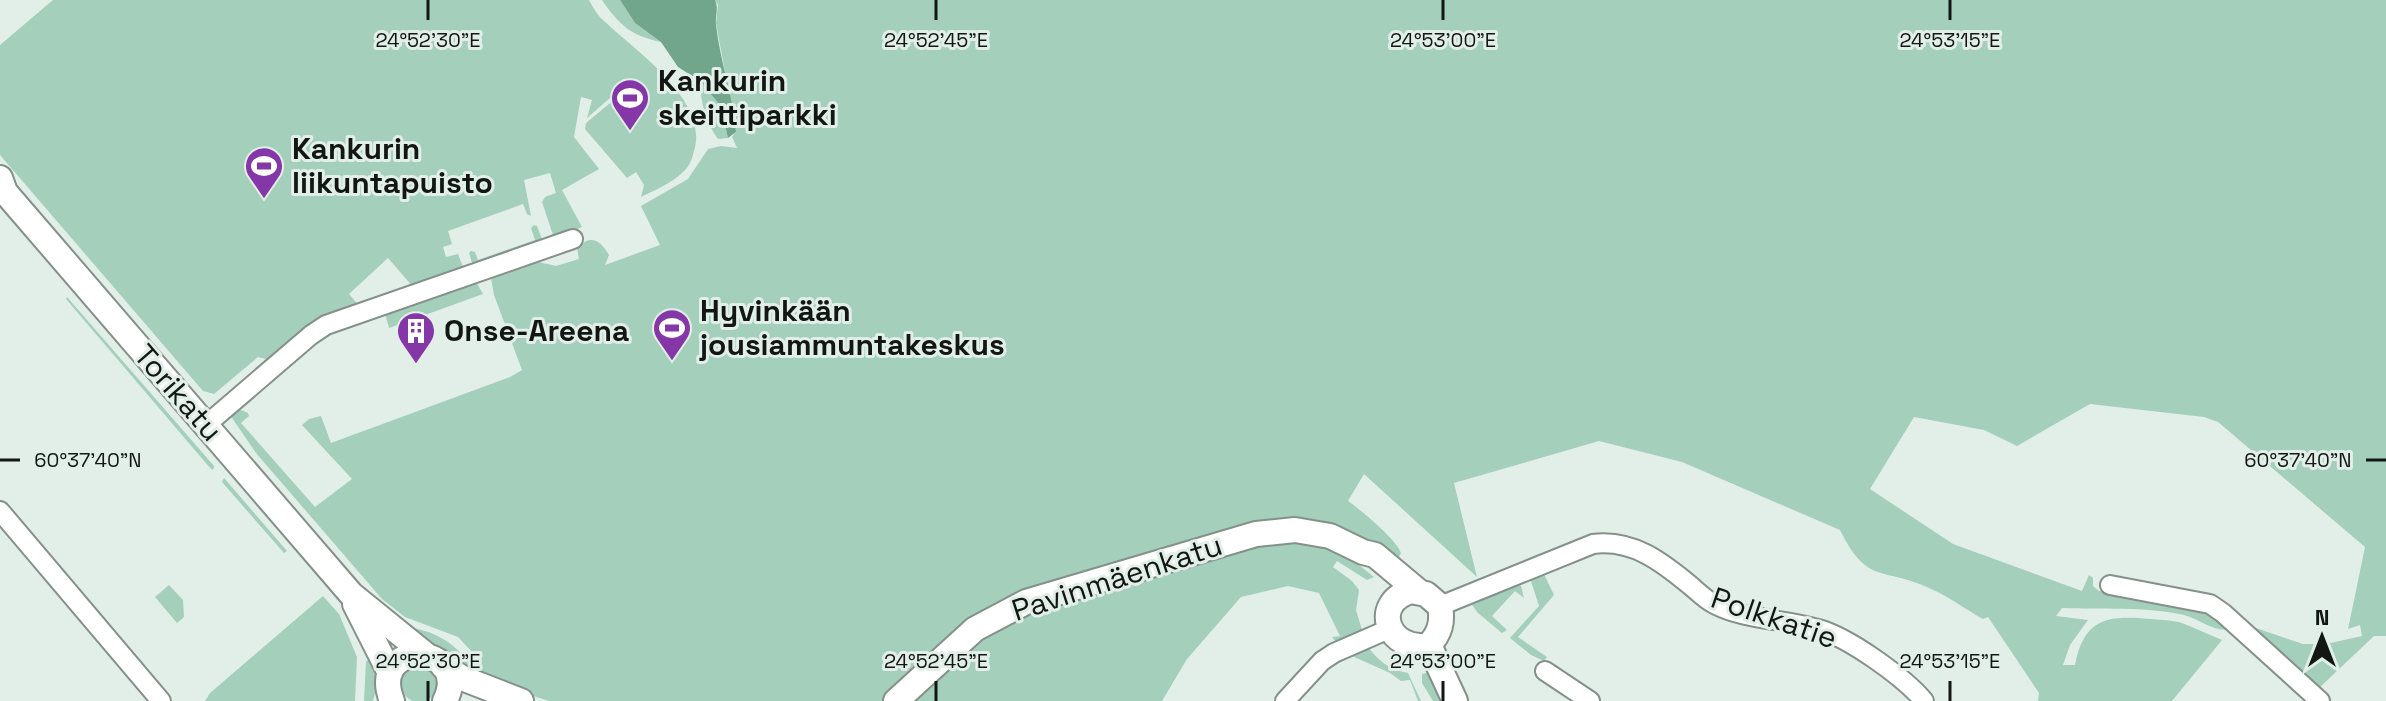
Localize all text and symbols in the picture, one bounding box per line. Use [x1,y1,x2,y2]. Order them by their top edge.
text: 24°52'30"E [375,27,481,53]
text: 24°52'45"E [884,27,988,53]
text: 24°53'00"E [1390,27,1496,53]
text: 24°53'15"E [1900,27,2000,53]
place label: Kankurin skeittiparkki [658,61,837,134]
sports icon: Kankurin skeittiparkki [609,77,651,132]
place label: Kankurin liikuntapuisto [292,129,493,202]
sports icon: Kankurin liikuntapuisto [243,145,285,200]
place label: Hyvinkään jousiammuntakeskus [699,291,1005,364]
sports icon: Hyvinkään jousiammuntakeskus [651,307,693,362]
building icon: Onse-Areena [395,310,437,365]
place label: Onse-Areena [444,311,629,350]
street label: Torikatu [126,336,231,449]
text: 60°37'40"N [34,447,142,473]
text: 60°37'40"N [2244,447,2352,473]
street label: Pavinmäenkatu [1007,525,1227,630]
street label: Polkkatie [1706,578,1842,657]
north arrow [2282,597,2362,677]
text: N [2315,603,2329,631]
text: 24°52'30"E [375,648,481,674]
text: 24°52'45"E [884,648,988,674]
text: 24°53'00"E [1390,648,1496,674]
text: 24°53'15"E [1900,648,2000,674]

